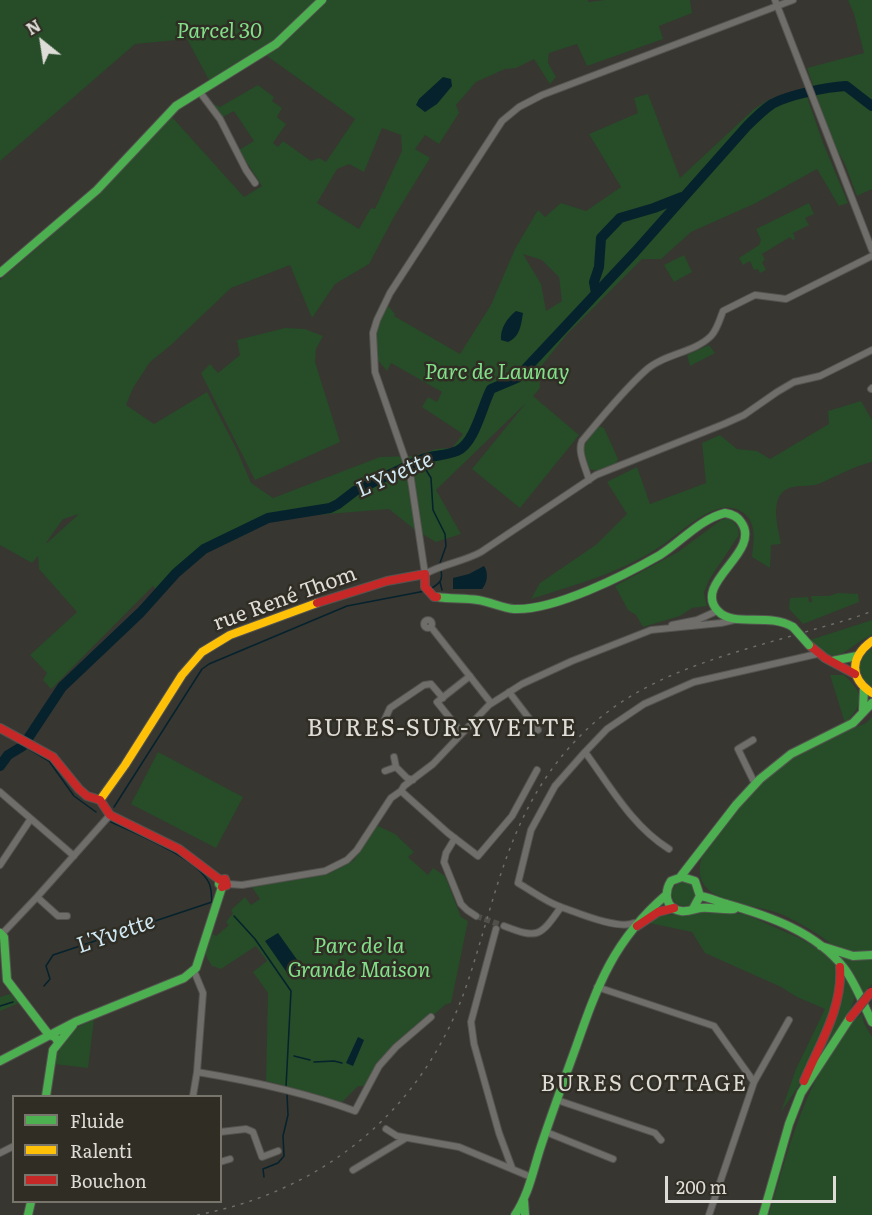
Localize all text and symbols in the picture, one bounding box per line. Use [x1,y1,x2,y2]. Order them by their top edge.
north arrow [12,12,72,72]
text: N [21,13,45,40]
park label: Parcel 30 [176,19,262,45]
park label: Parc de Launay [424,360,570,386]
water label: L'Yvette [353,446,437,504]
street label: rue René Thom [210,561,360,637]
district label: BURES-SUR-YVETTE [307,715,577,743]
water label: L'Yvette [73,908,159,960]
park label: Parc de la Grande Maison [288,934,430,984]
district label: BURES COTTAGE [541,1072,747,1098]
legend [12,1095,222,1203]
text: Fluide [70,1107,124,1134]
text: Ralenti [70,1137,132,1164]
scale bar [668,1164,839,1202]
text: Bouchon [70,1167,147,1194]
text: 200 m [676,1173,727,1200]

